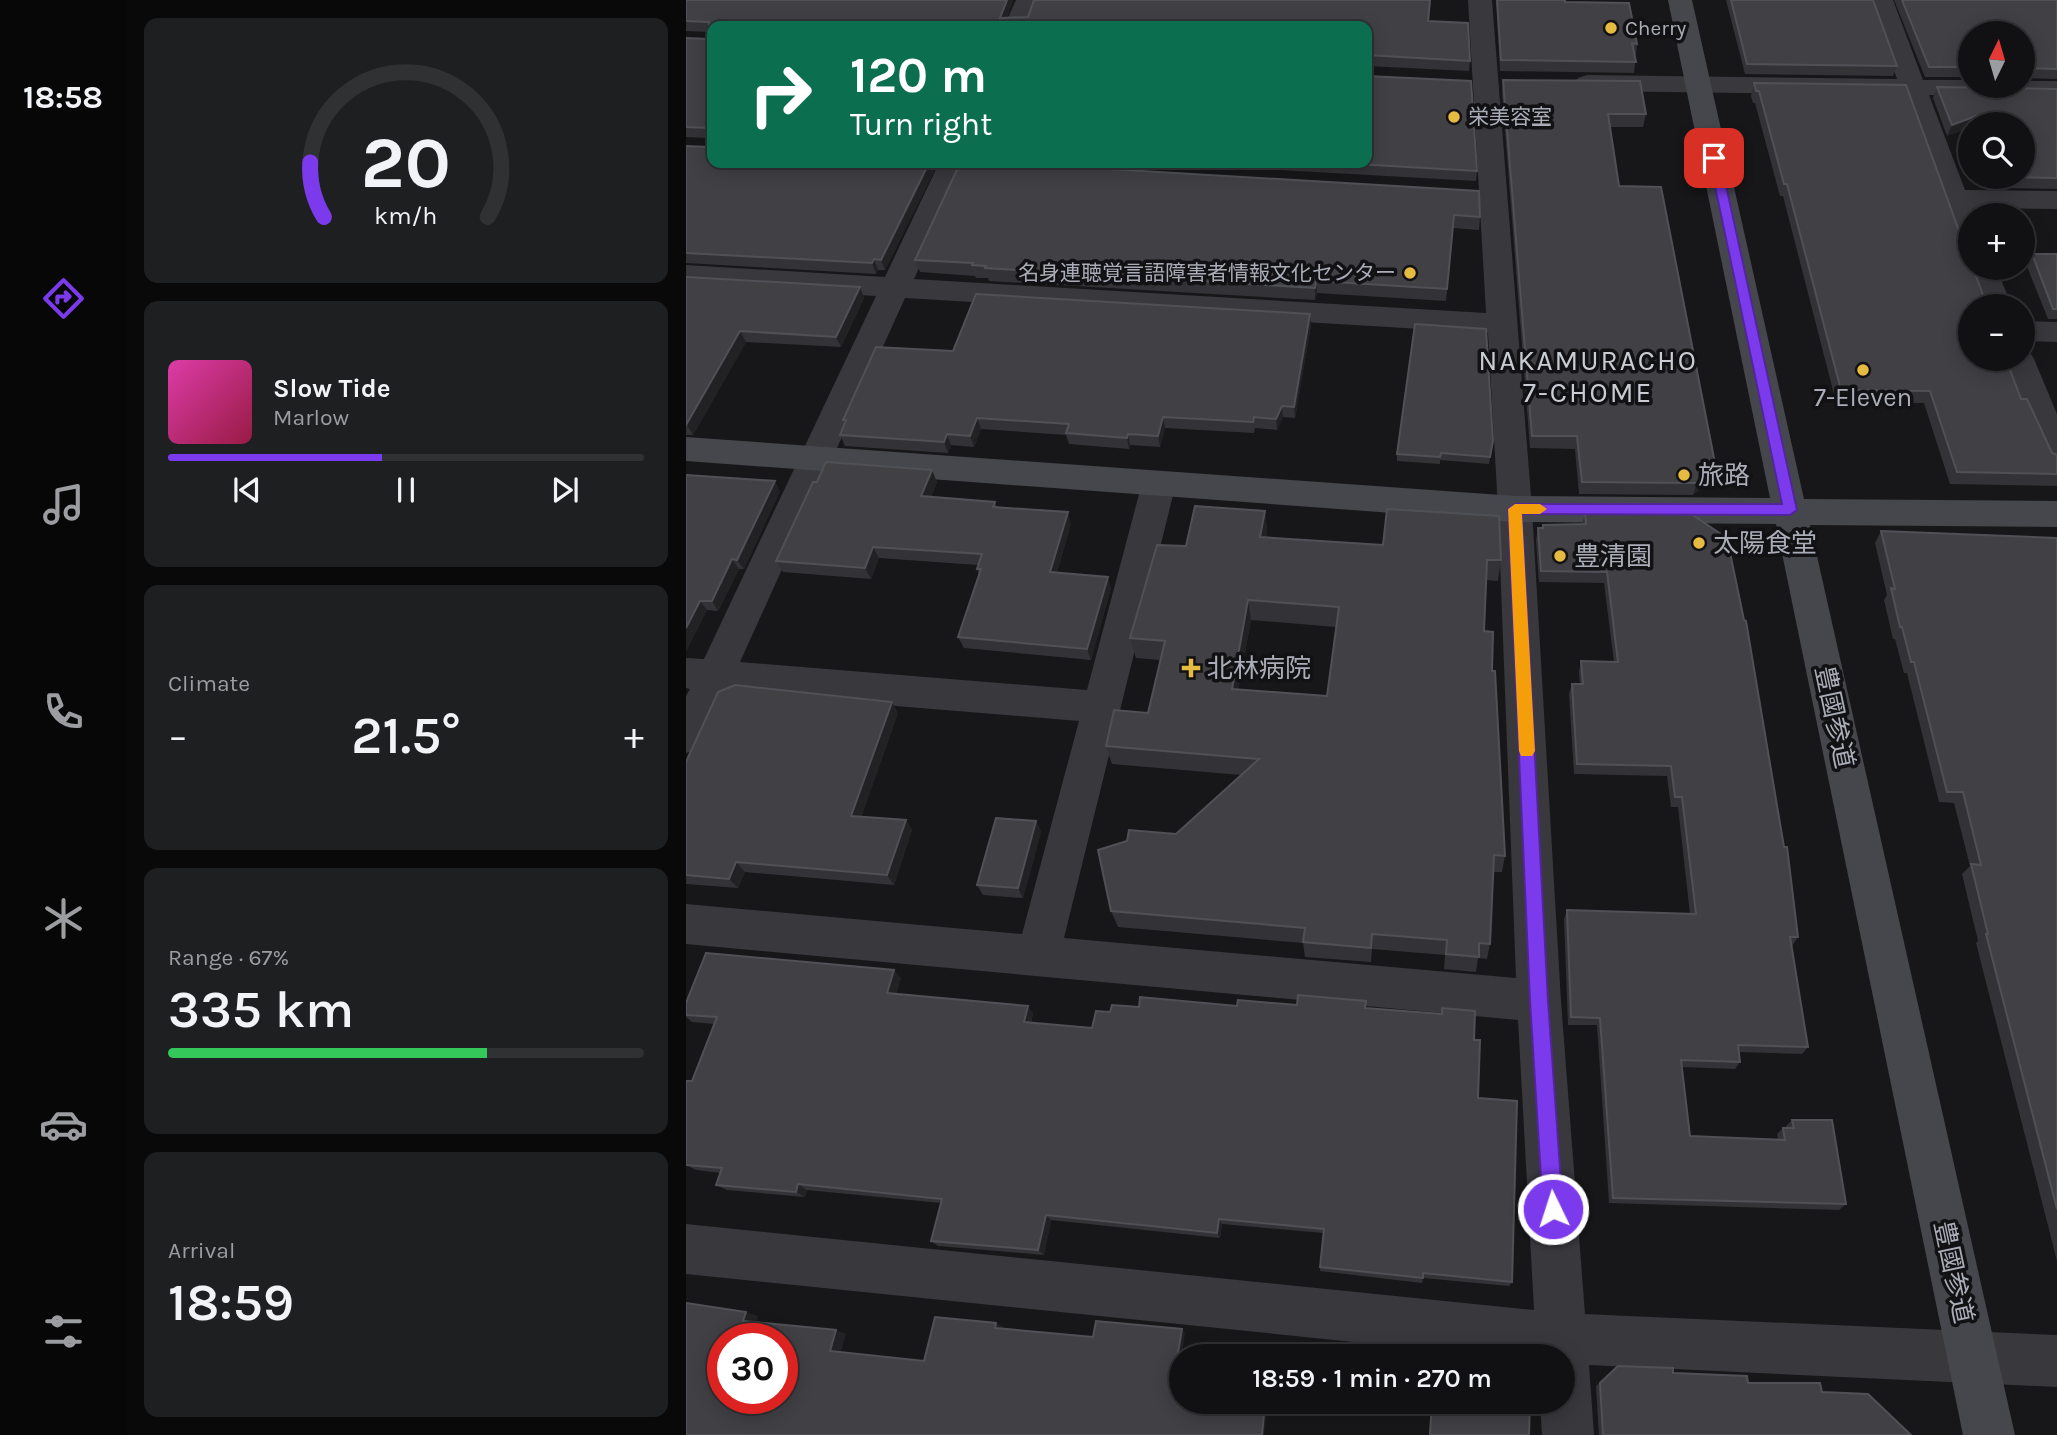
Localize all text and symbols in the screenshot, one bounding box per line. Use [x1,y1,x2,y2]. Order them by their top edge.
place label: Cherry [1625,16,1687,40]
marker: Cherry [1603,20,1619,36]
north arrow [1958,21,2035,98]
map controls [1958,21,2035,371]
text: 120 m [850,47,987,104]
icon: right [735,49,826,140]
text: 18:58 [23,79,103,116]
place label: 栄美容室 [1468,105,1552,129]
text: Turn right [850,106,992,143]
marker: 栄美容室 [1446,109,1462,125]
button: search [1958,112,2035,189]
text: 20 [361,120,451,205]
pin [1684,128,1744,188]
icon: arrive [1695,139,1733,177]
text: km/h [374,201,438,230]
button: + [1958,203,2035,280]
place label: 名身連聴覚言語障害者情報文化センター [1018,261,1396,285]
marker: 名身連聴覚言語障害者情報文化センター [1402,265,1418,281]
icon: directions [39,274,88,323]
button: − [1958,294,2035,371]
district label: NAKAMURACHO 7-CHOME [1478,344,1698,409]
marker: 7-Eleven [1855,362,1871,378]
text: Slow Tide [273,373,391,404]
place label: 7-Eleven [1814,382,1912,413]
text: Marlow [273,404,349,431]
place label: 旅路 [1698,460,1750,491]
marker: 旅路 [1676,467,1692,483]
icon: previous [228,471,266,509]
icon: pause [387,471,425,509]
icon: next [546,471,584,509]
icon: music [39,480,88,529]
place label: 太陽食堂 [1713,528,1817,559]
marker: 太陽食堂 [1691,535,1707,551]
place label: 豊清園 [1574,541,1652,572]
marker: 豊清園 [1552,548,1568,564]
place label: 北林病院 [1207,653,1311,684]
marker: 北林病院 [1181,658,1201,678]
street label: 豊國参道 [1809,663,1860,771]
text: Climate [168,670,250,697]
icon: phone [39,687,88,736]
text: 21.5° [351,705,461,766]
text: − [168,714,188,759]
text: + [624,714,644,759]
icon: climate [39,894,88,943]
text: Range · 67% [168,944,289,971]
text: 335 km [168,979,354,1040]
icon: car [39,1100,88,1149]
position arrow [1516,1172,1590,1246]
street label: 豊國参道 [1928,1218,1979,1326]
text: Arrival [168,1237,235,1264]
text: 18:59 [168,1272,294,1333]
icon: filters [39,1307,88,1356]
speed limit sign: 30 [707,1323,798,1414]
text: 18:59 · 1 min · 270 m [1252,1363,1492,1394]

